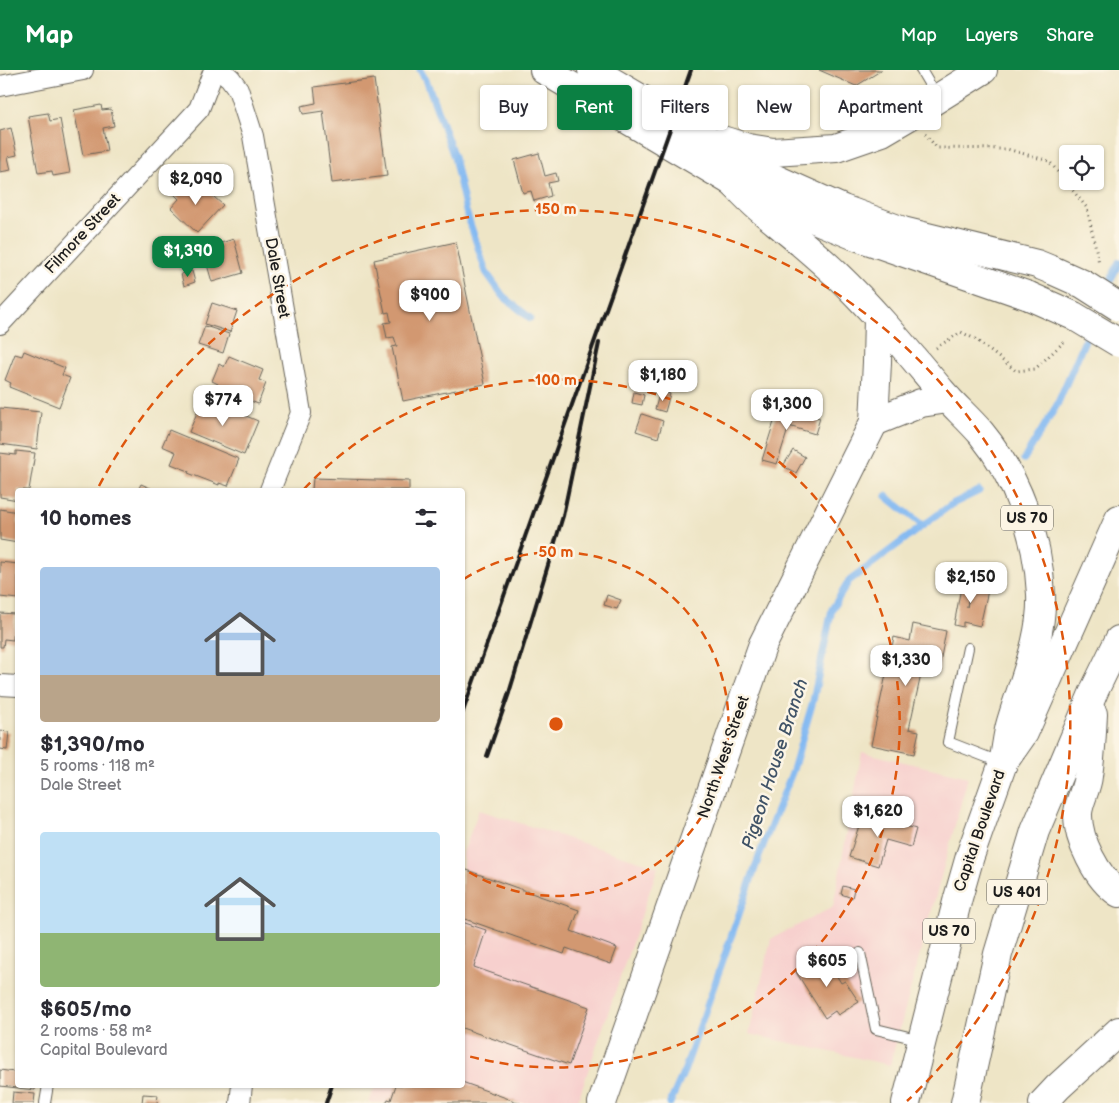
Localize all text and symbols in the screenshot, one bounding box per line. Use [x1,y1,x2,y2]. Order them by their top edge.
text: Map [25,21,73,50]
text: Map [901,25,937,46]
text: Layers [965,25,1018,46]
text: Share [1046,25,1094,46]
chip: Buy [480,85,547,130]
chip: Rent [557,85,632,130]
chip: Filters [642,85,728,130]
chip: New [738,85,810,130]
chip: Apartment [820,85,941,130]
map controls [1059,145,1104,190]
button: locate [1059,145,1104,190]
pin: $2,090 [155,164,237,206]
text: $2,090 [170,170,223,189]
street label: Filmore Street [41,190,125,278]
text: 150 m [535,200,577,219]
pin: $1,390 [147,236,229,278]
street label: Dale Street [261,236,293,320]
text: $1,390 [163,242,213,261]
pin: $900 [400,280,460,322]
text: $900 [410,286,450,305]
pin: $1,180 [622,360,704,402]
text: $1,180 [639,366,687,385]
text: 100 m [535,371,577,390]
pin: $774 [193,384,253,427]
pin: $1,300 [746,388,828,431]
text: $774 [204,391,242,410]
text: $1,300 [762,395,812,414]
icon: filters [412,504,440,532]
text: 10 homes [40,506,131,531]
road number: US 70 [1001,506,1053,530]
text: 50 m [539,543,574,562]
pin: $2,150 [930,562,1012,604]
text: $2,150 [946,568,996,587]
icon: home [195,599,285,689]
pin: $1,330 [865,644,947,687]
text: $1,330 [881,651,931,670]
water label: Pigeon House Branch [738,676,812,852]
street label: North West Street [694,693,754,821]
centre of rings [547,715,565,733]
text: $1,390/mo [40,732,145,757]
text: 5 rooms · 118 m² [40,757,155,776]
street label: Capital Boulevard [950,768,1010,894]
text: Dale Street [40,776,121,795]
pin: $1,620 [837,796,919,838]
text: $1,620 [853,802,903,821]
icon: home [195,864,285,954]
road number: US 401 [987,880,1047,904]
road number: US 70 [923,918,975,944]
pin: $605 [797,946,857,988]
text: $605 [807,952,847,971]
text: $605/mo [40,997,131,1022]
text: 2 rooms · 58 m² [40,1022,152,1041]
text: Capital Boulevard [40,1041,168,1060]

